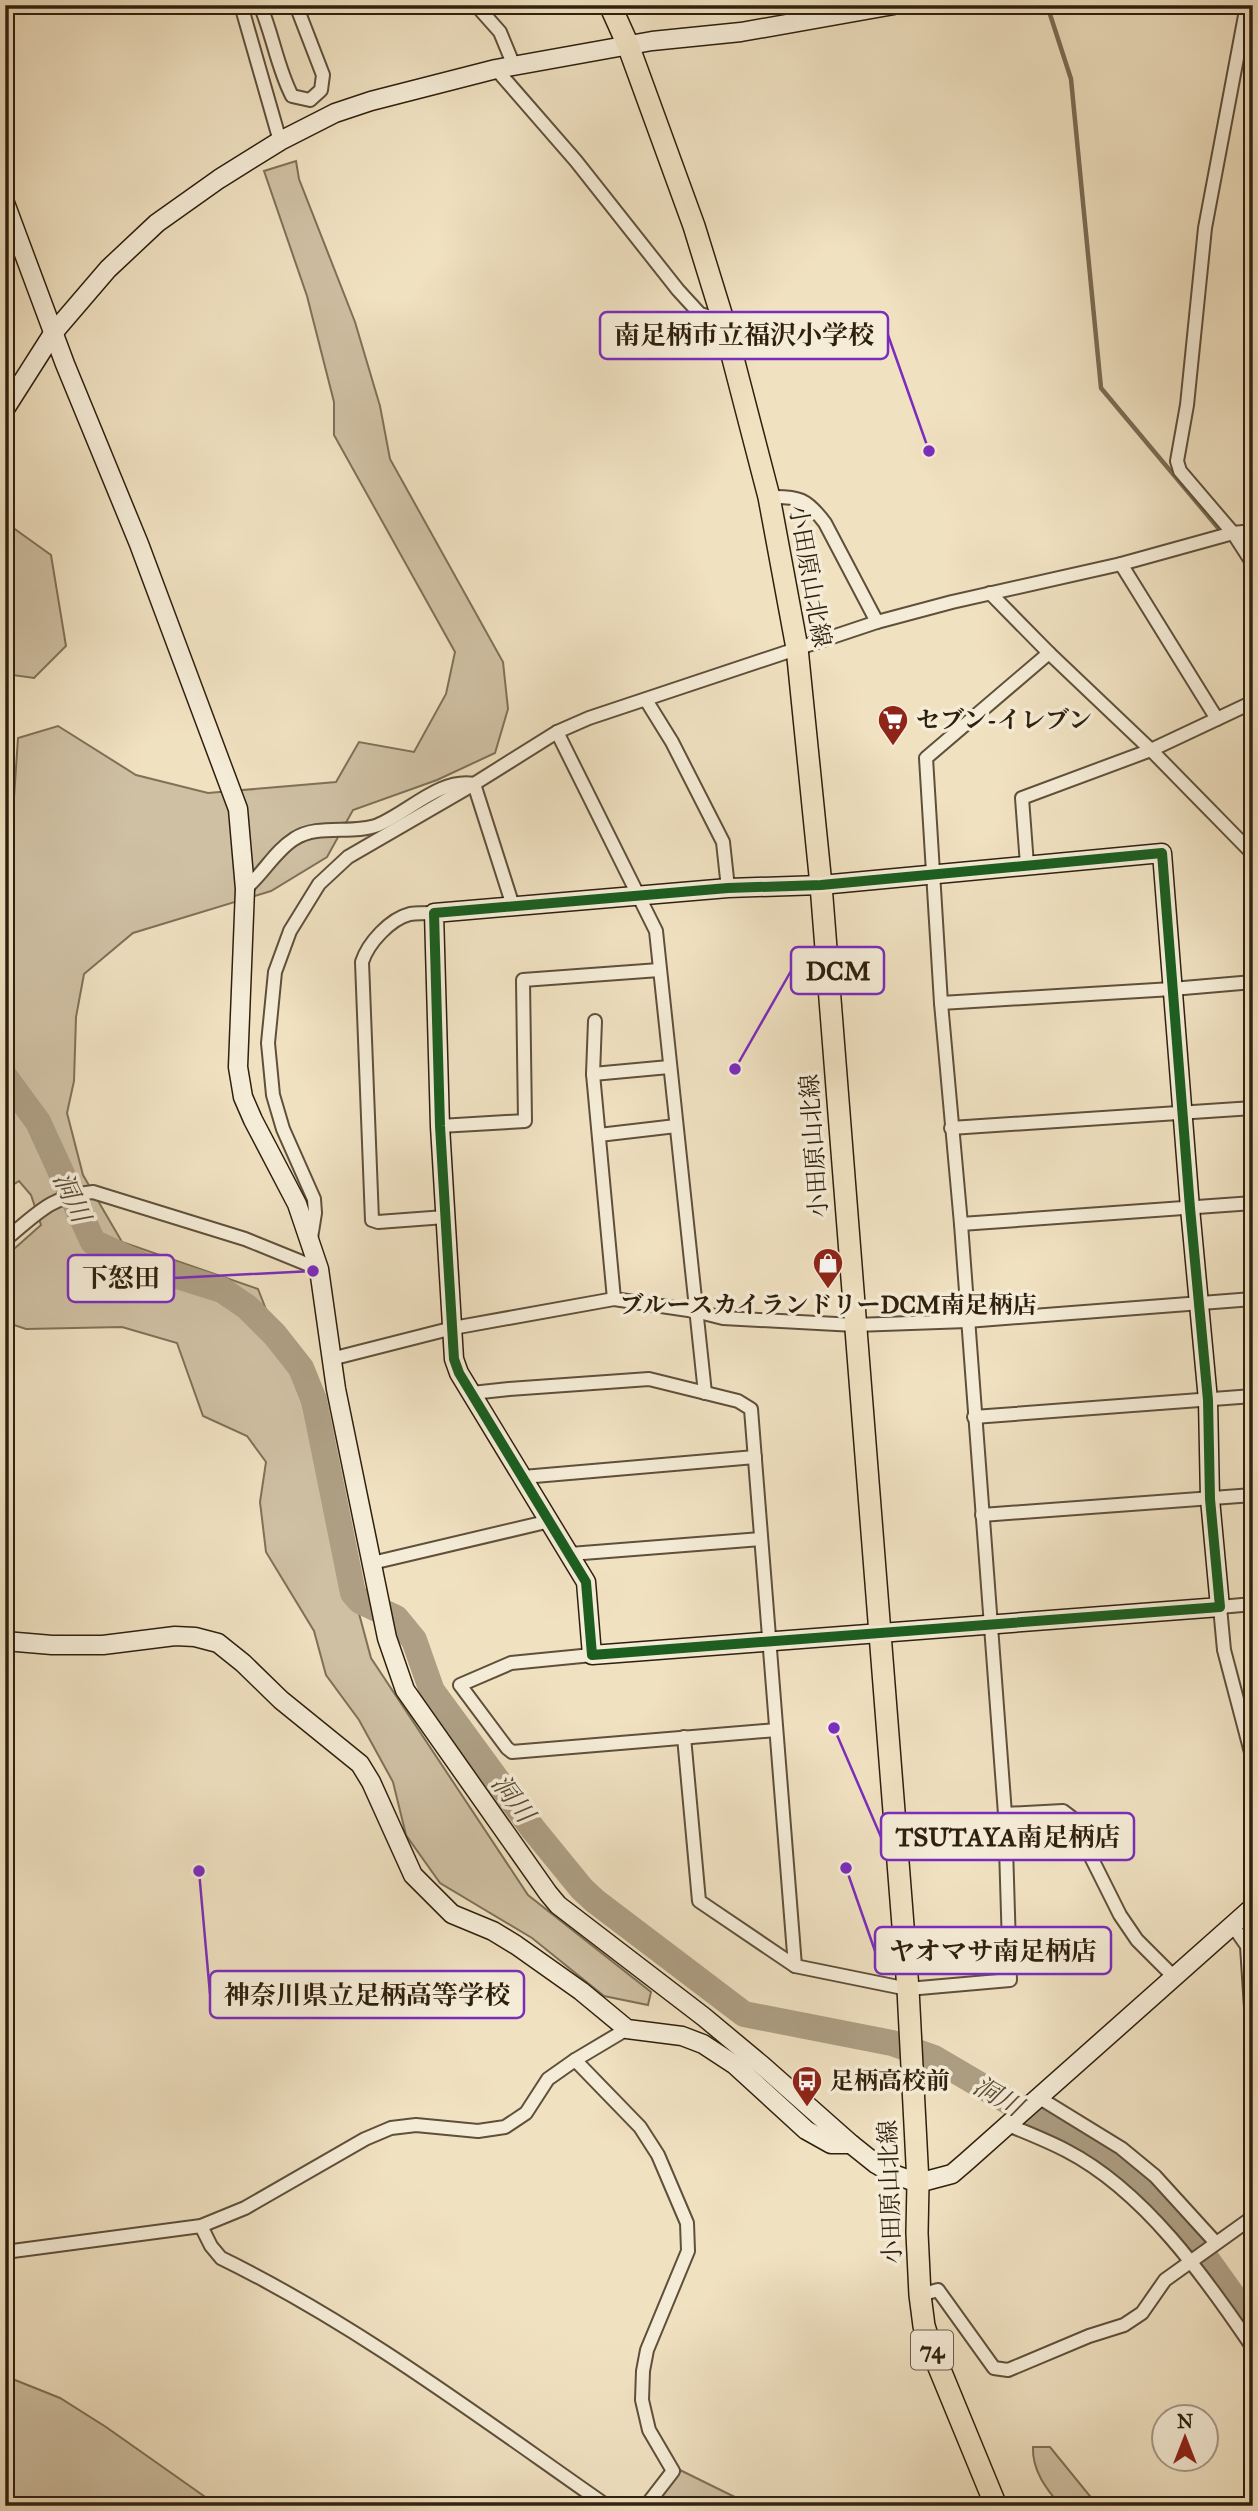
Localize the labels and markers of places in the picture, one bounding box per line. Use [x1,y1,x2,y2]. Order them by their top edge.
callout: 南足柄市立福沢小学校 [600,312,888,359]
supermarket icon: セブン-イレブン [876,703,910,747]
place label: セブン-イレブン [916,705,1092,735]
callout: DCM [791,947,884,994]
shop icon: ブルースカイランドリーDCM南足柄店 [811,1246,845,1290]
callout: 下怒田 [68,1255,174,1302]
place label: ブルースカイランドリーDCM南足柄店 [619,1290,1037,1320]
callout: TSUTAYA南足柄店 [881,1813,1134,1860]
callout: ヤオマサ南足柄店 [875,1927,1111,1974]
callout: 神奈川県立足柄高等学校 [210,1971,524,2018]
bus stop icon: 足柄高校前 [790,2064,824,2108]
place label: 足柄高校前 [830,2066,950,2096]

